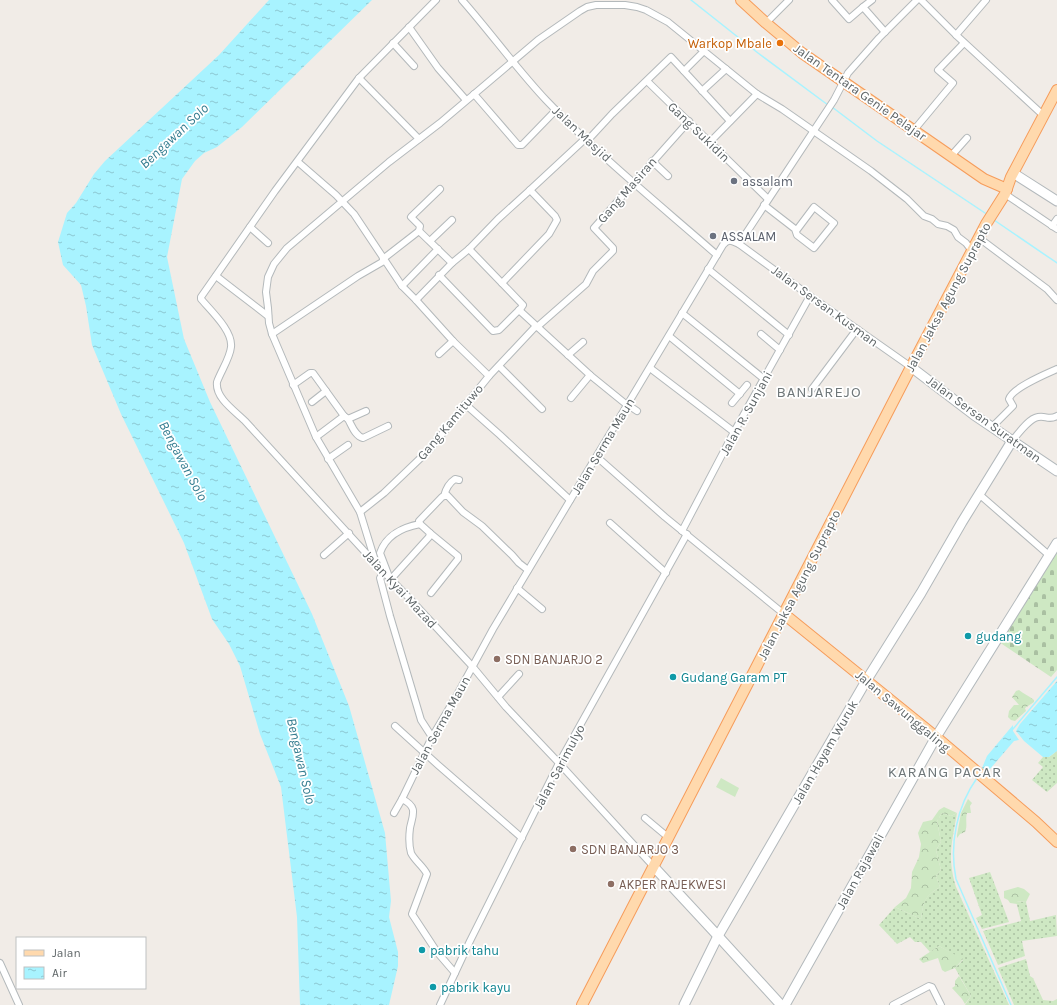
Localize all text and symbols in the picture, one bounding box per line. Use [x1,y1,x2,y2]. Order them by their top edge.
place label: Warkop Mbale [688,36,772,51]
marker: Warkop Mbale [775,38,785,48]
street label: Jalan Tentara Genie Pelajar [791,40,929,144]
street label: Gang Sukidin [665,99,733,165]
water label: Bengawan Solo [136,100,212,172]
street label: Jalan Masjid [550,103,614,165]
street label: Gang Masiran [594,154,660,226]
place label: assalam [742,174,793,189]
marker: assalam [729,176,739,186]
street label: Jalan Jaksa Agung Suprapto [902,220,994,374]
place label: ASSALAM [721,229,776,244]
marker: ASSALAM [708,231,718,241]
street label: Jalan Sersan Kusman [769,262,881,350]
street label: Jalan R. Sunjani [717,368,775,458]
street label: Jalan Sersan Suratman [924,372,1044,466]
street label: Gang Kamituwo [414,381,486,463]
district label: BANJAREJO [776,383,862,401]
street label: Jalan Serma Maun [568,395,638,497]
water label: Bengawan Solo [155,418,211,504]
street label: Jalan Jaksa Agung Suprapto [754,507,844,663]
street label: Jalan Kyai Mazad [360,547,440,631]
place label: gudang [976,629,1022,644]
marker: gudang [963,631,973,641]
place label: SDN BANJARJO 2 [505,652,603,667]
marker: SDN BANJARJO 2 [492,654,502,664]
street label: Jalan Sawunggaling [853,667,954,755]
place label: Gudang Garam PT [681,670,787,685]
marker: Gudang Garam PT [668,672,678,682]
street label: Jalan Serma Maun [407,673,473,777]
street label: Jalan Hayam Wuruk [789,697,861,807]
water label: Bengawan Solo [283,716,319,806]
street label: Jalan Sarimulyo [530,722,588,812]
district label: KARANG PACAR [888,763,1002,781]
street label: Jalan Rajawali [833,830,887,912]
place label: SDN BANJARJO 3 [581,842,679,857]
marker: SDN BANJARJO 3 [568,844,578,854]
place label: AKPER RAJEKWESI [619,877,726,892]
marker: AKPER RAJEKWESI [606,879,616,889]
legend [16,937,146,989]
place label: pabrik tahu [430,943,499,958]
marker: pabrik tahu [417,945,427,955]
text: Jalan [52,946,81,960]
text: Air [52,966,67,980]
place label: pabrik kayu [441,980,511,995]
marker: pabrik kayu [428,982,438,992]

